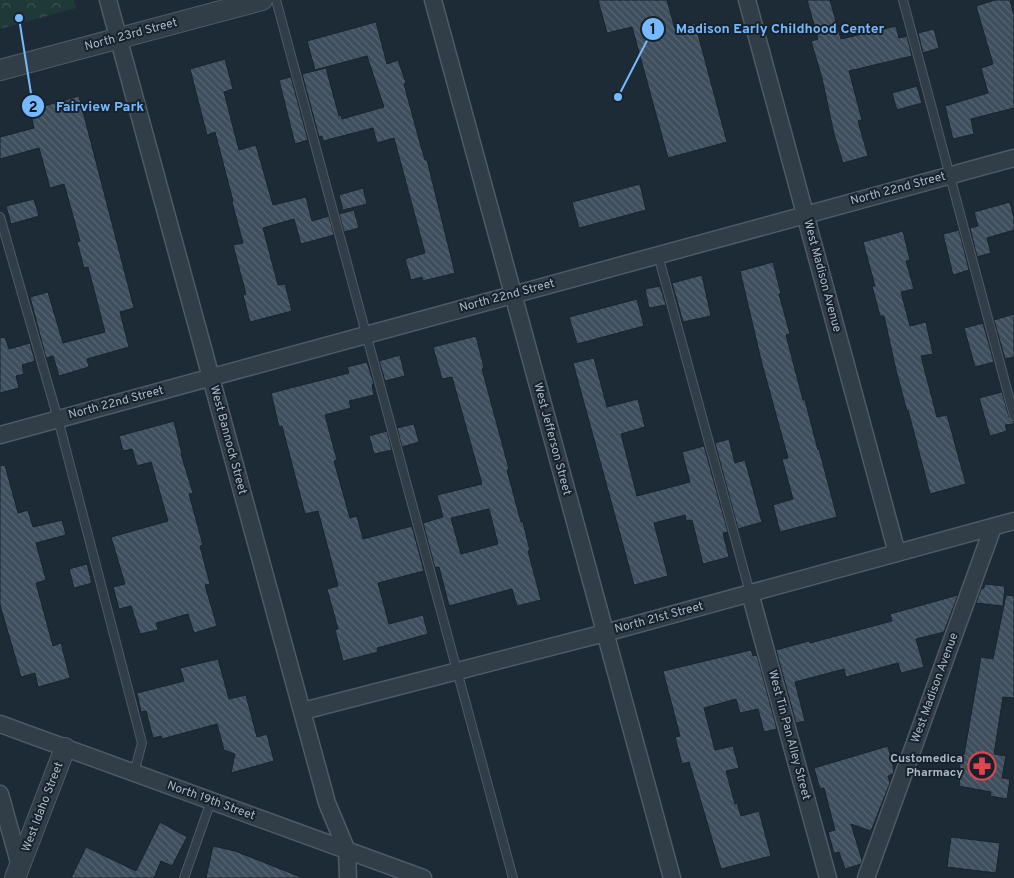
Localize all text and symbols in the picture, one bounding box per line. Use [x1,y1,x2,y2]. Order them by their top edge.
callout: Madison Early Childhood Center [640,14,894,43]
street label: North 23rd Street [83,15,179,55]
text: 1 [650,21,656,40]
text: Madison Early Childhood Center [676,21,884,38]
callout: Fairview Park [21,92,154,121]
text: 2 [28,99,38,118]
text: Fairview Park [56,99,144,116]
street label: North 22nd Street [849,169,947,209]
street label: West Madison Avenue [799,218,845,334]
street label: North 22nd Street [458,276,556,316]
street label: West Jefferson Street [529,381,575,497]
street label: North 22nd Street [67,383,165,423]
street label: West Bannock Street [206,384,250,496]
street label: North 21st Street [613,598,705,638]
street label: West Madison Avenue [908,631,962,745]
street label: West Tin Pan Alley Street [764,668,814,802]
place label: Customedica Pharmacy [890,751,963,781]
pharmacy icon: Customedica Pharmacy [967,751,997,781]
street label: West Idaho Street [19,760,67,854]
street label: North 19th Street [165,778,257,824]

